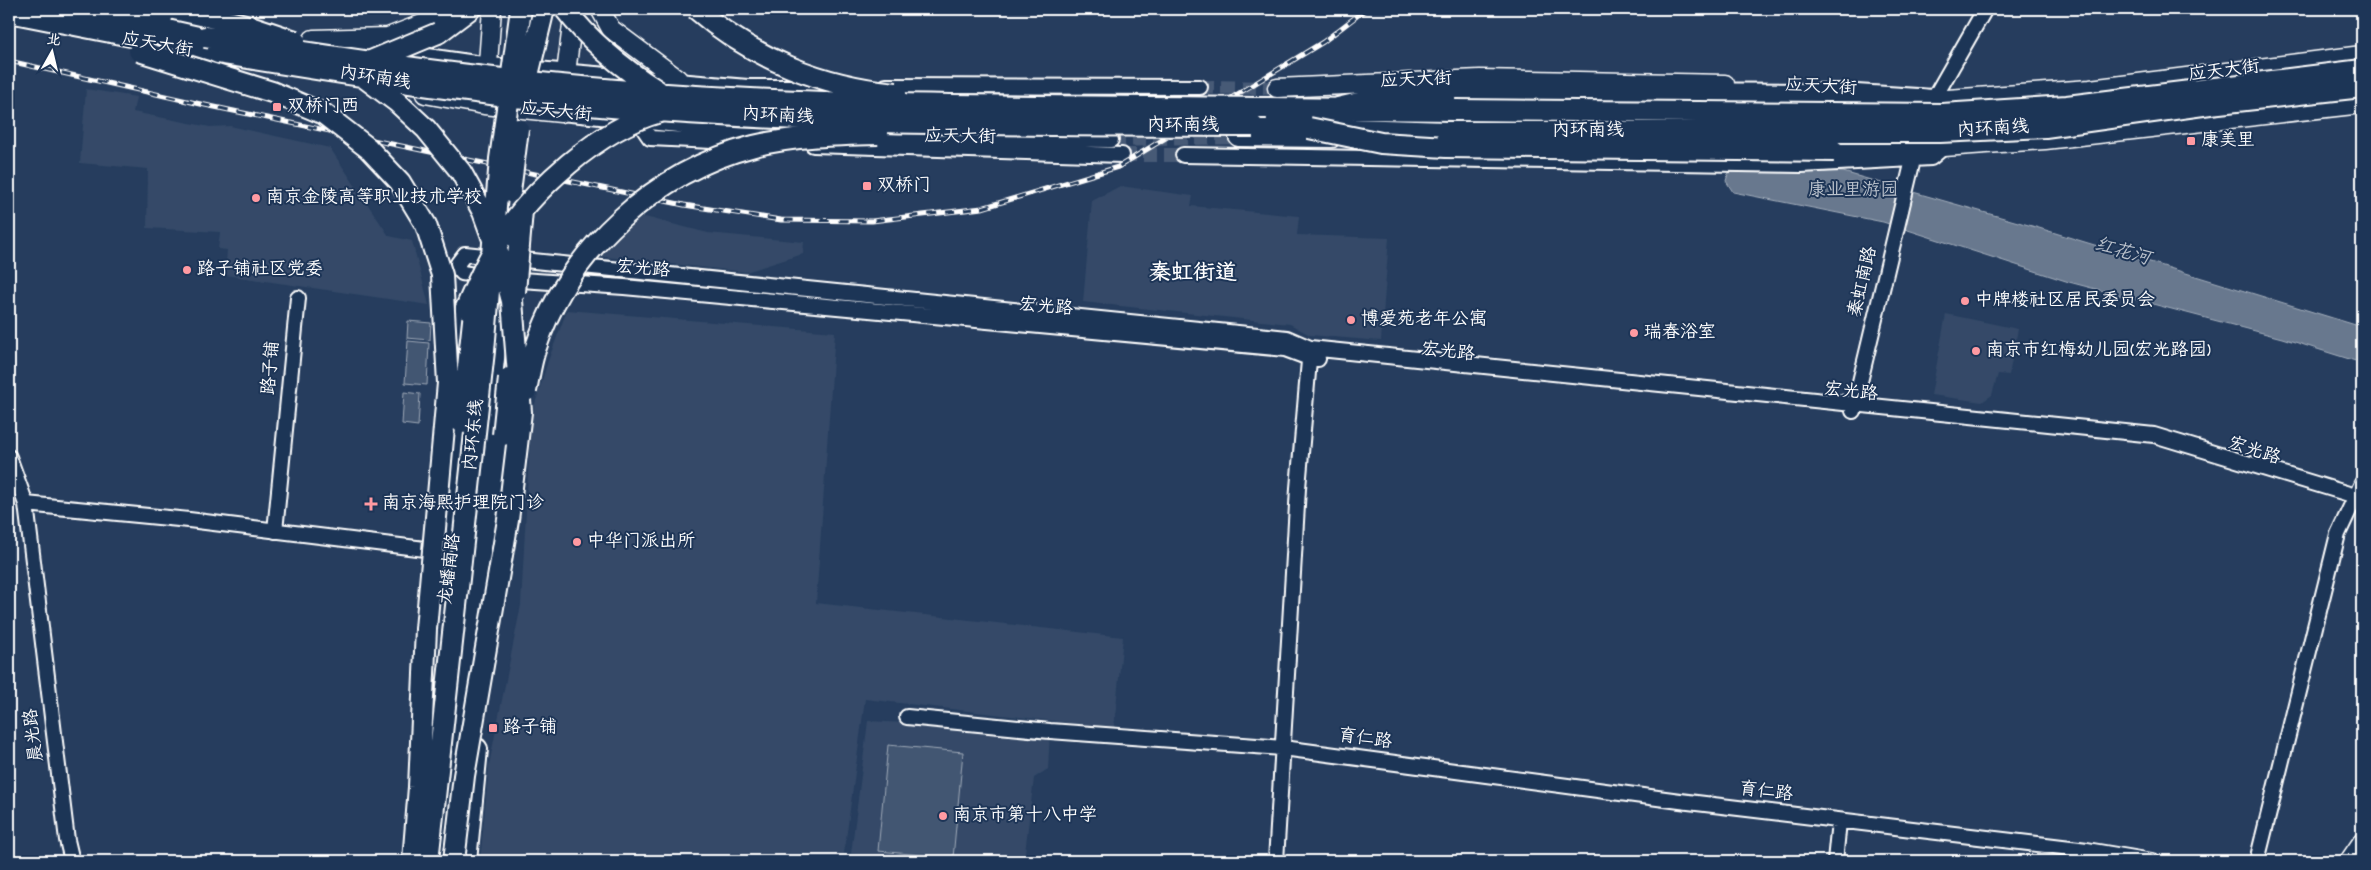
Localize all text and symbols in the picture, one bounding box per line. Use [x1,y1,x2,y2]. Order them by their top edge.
street label: 应天大街 [119,27,195,65]
north arrow [28,28,78,78]
text: 北 [45,30,62,52]
street label: 应天大街 [2187,55,2261,89]
street label: 内环南线 [337,61,413,97]
street label: 应天大街 [1380,67,1452,95]
street label: 应天大街 [1784,74,1858,102]
place label: 双桥门西 [287,95,359,120]
street label: 应天大街 [519,97,593,129]
marker: 双桥门西 [271,101,283,113]
street label: 内环南线 [741,103,815,131]
street label: 内环南线 [1147,114,1219,139]
street label: 内环南线 [1956,116,2030,144]
street label: 内环南线 [1552,119,1624,144]
street label: 应天大街 [924,125,996,151]
place label: 康美里 [2201,129,2255,154]
marker: 康美里 [2185,135,2197,147]
place label: 双桥门 [877,174,931,199]
park label: 康业里游园 [1808,179,1898,204]
marker: 双桥门 [861,180,873,192]
place label: 南京金陵高等职业技术学校 [266,186,482,211]
marker: 南京金陵高等职业技术学校 [250,192,262,204]
water label: 红花河 [2091,232,2156,275]
street label: 秦虹南路 [1844,244,1884,320]
street label: 宏光路 [615,255,671,285]
place label: 路子铺社区党委 [197,258,323,283]
district label: 秦虹街道 [1149,259,1237,290]
marker: 路子铺社区党委 [181,264,193,276]
place label: 中牌楼社区居民委员会 [1975,289,2155,314]
street label: 宏光路 [1018,293,1074,323]
marker: 中牌楼社区居民委员会 [1959,295,1971,307]
place label: 博爱苑老年公寓 [1361,308,1487,333]
marker: 博爱苑老年公寓 [1345,314,1357,326]
place label: 瑞春浴室 [1644,321,1716,346]
marker: 瑞春浴室 [1628,327,1640,339]
street label: 宏光路 [1420,338,1476,368]
place label: 南京市红梅幼儿园(宏光路园) [1986,339,2211,364]
street label: 路子铺 [257,340,287,396]
marker: 南京市红梅幼儿园(宏光路园) [1970,345,1982,357]
street label: 宏光路 [1823,378,1879,408]
street label: 内环东线 [459,398,491,472]
street label: 宏光路 [2224,432,2284,472]
place label: 南京海熙护理院门诊 [382,492,544,517]
marker: 南京海熙护理院门诊 [364,497,378,511]
place label: 中华门派出所 [587,530,695,555]
street label: 龙蟠南路 [434,532,468,606]
marker: 中华门派出所 [571,536,583,548]
street label: 晨光路 [19,707,51,763]
place label: 路子铺 [503,716,557,741]
marker: 路子铺 [487,722,499,734]
street label: 育仁路 [1337,724,1393,756]
street label: 育仁路 [1738,777,1794,809]
place label: 南京市第十八中学 [953,804,1097,829]
marker: 南京市第十八中学 [937,810,949,822]

